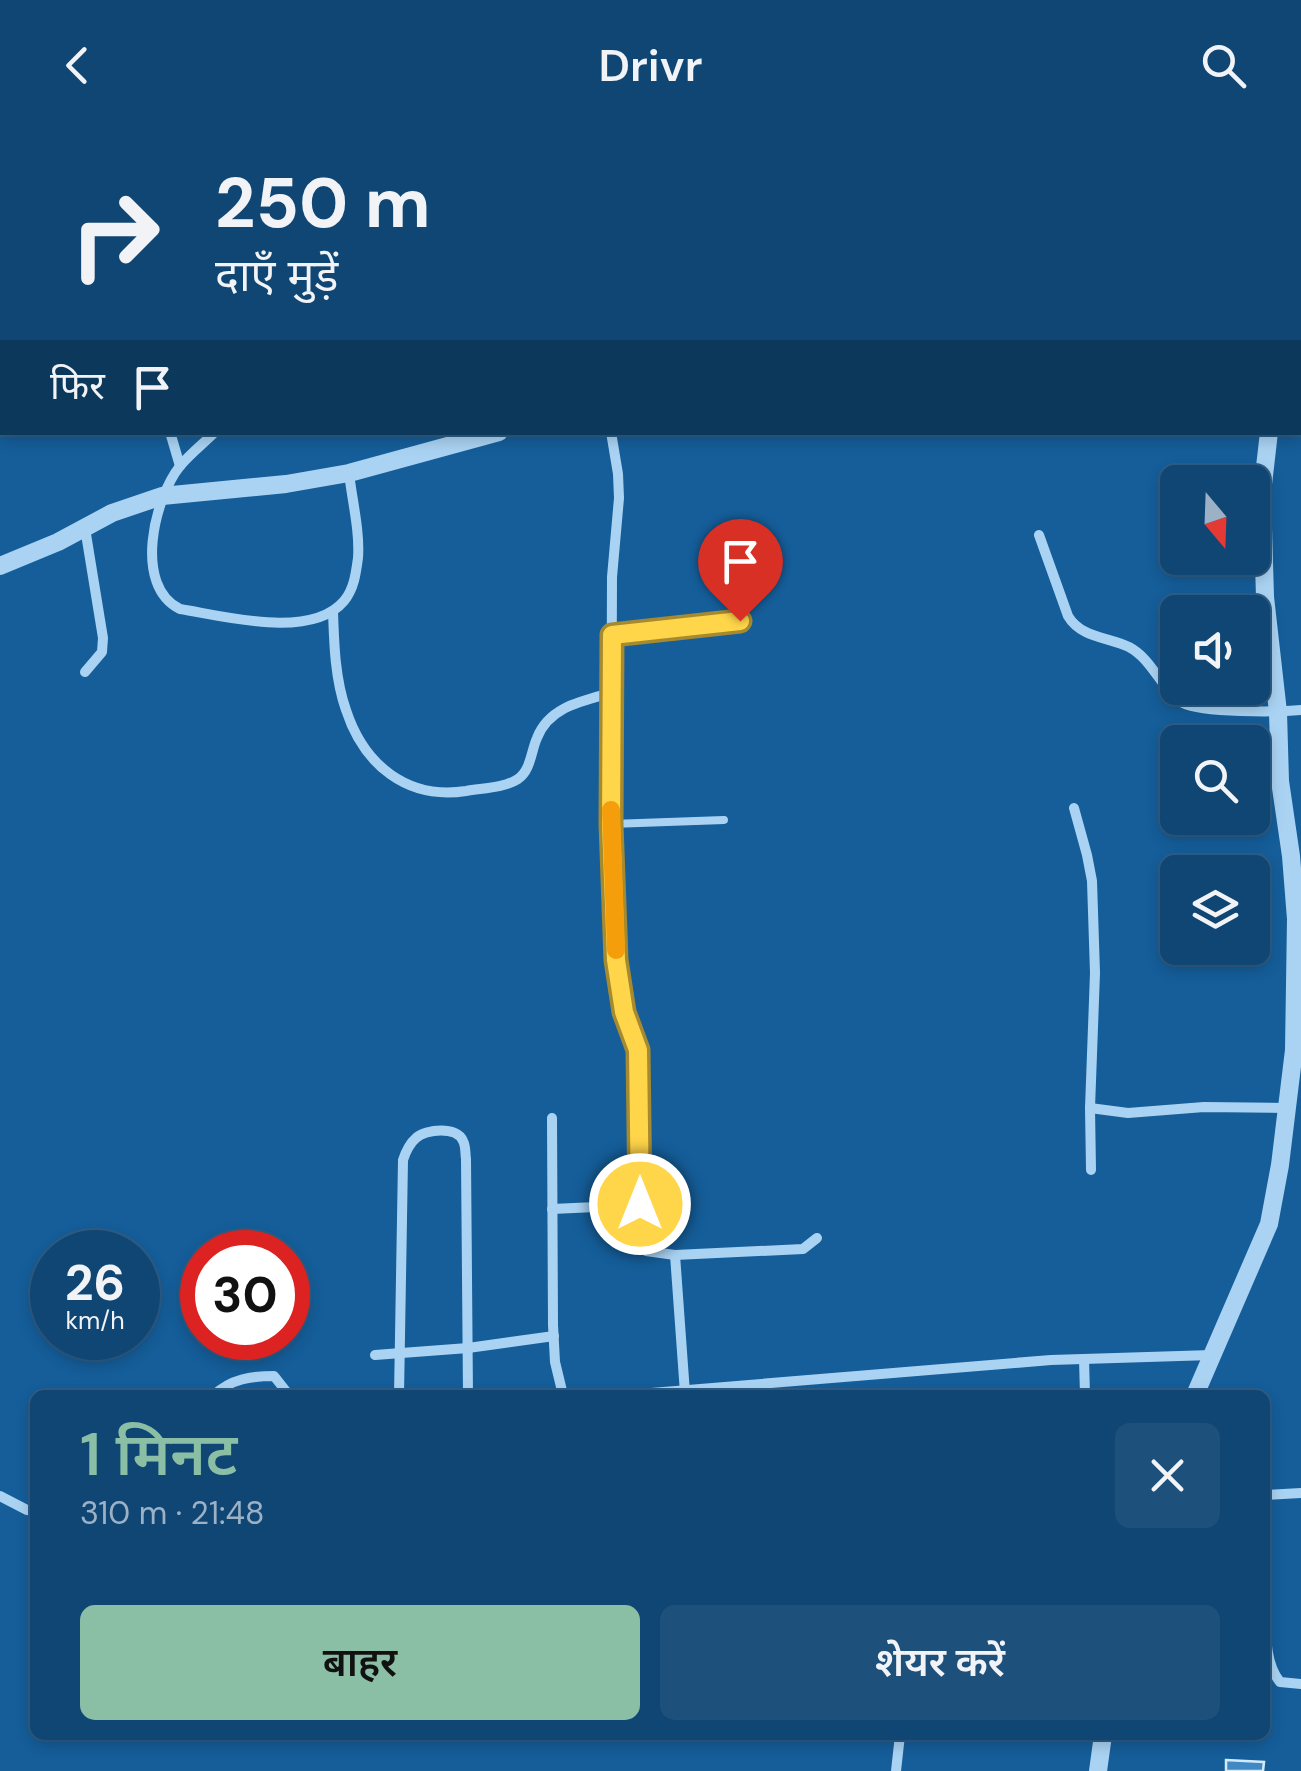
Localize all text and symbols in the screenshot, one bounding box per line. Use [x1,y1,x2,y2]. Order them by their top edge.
text: Drivr [598,36,703,95]
icon: back [50,38,105,93]
icon: search [1196,38,1251,93]
text: 250 m [215,158,431,249]
icon: right [50,170,180,300]
text: दाएँ मुड़ें [215,246,338,305]
icon: arrive [125,360,180,415]
text: फिर [50,361,105,411]
north arrow [1160,465,1270,575]
map controls [1160,465,1270,965]
pin [698,519,783,622]
icon: arrive [713,534,768,589]
button: sound [1160,595,1270,705]
button: search [1160,725,1270,835]
button: layers [1160,855,1270,965]
position arrow [588,1152,692,1256]
speed limit sign: 30 [180,1230,310,1360]
text: 26 [65,1250,125,1316]
text: km/h [65,1304,125,1337]
text: 1 मिनट [80,1415,237,1494]
button: close [1115,1423,1220,1528]
text: 310 m · 21:48 [80,1492,264,1534]
button: बाहर [80,1605,640,1720]
button: शेयर करें [660,1605,1220,1720]

